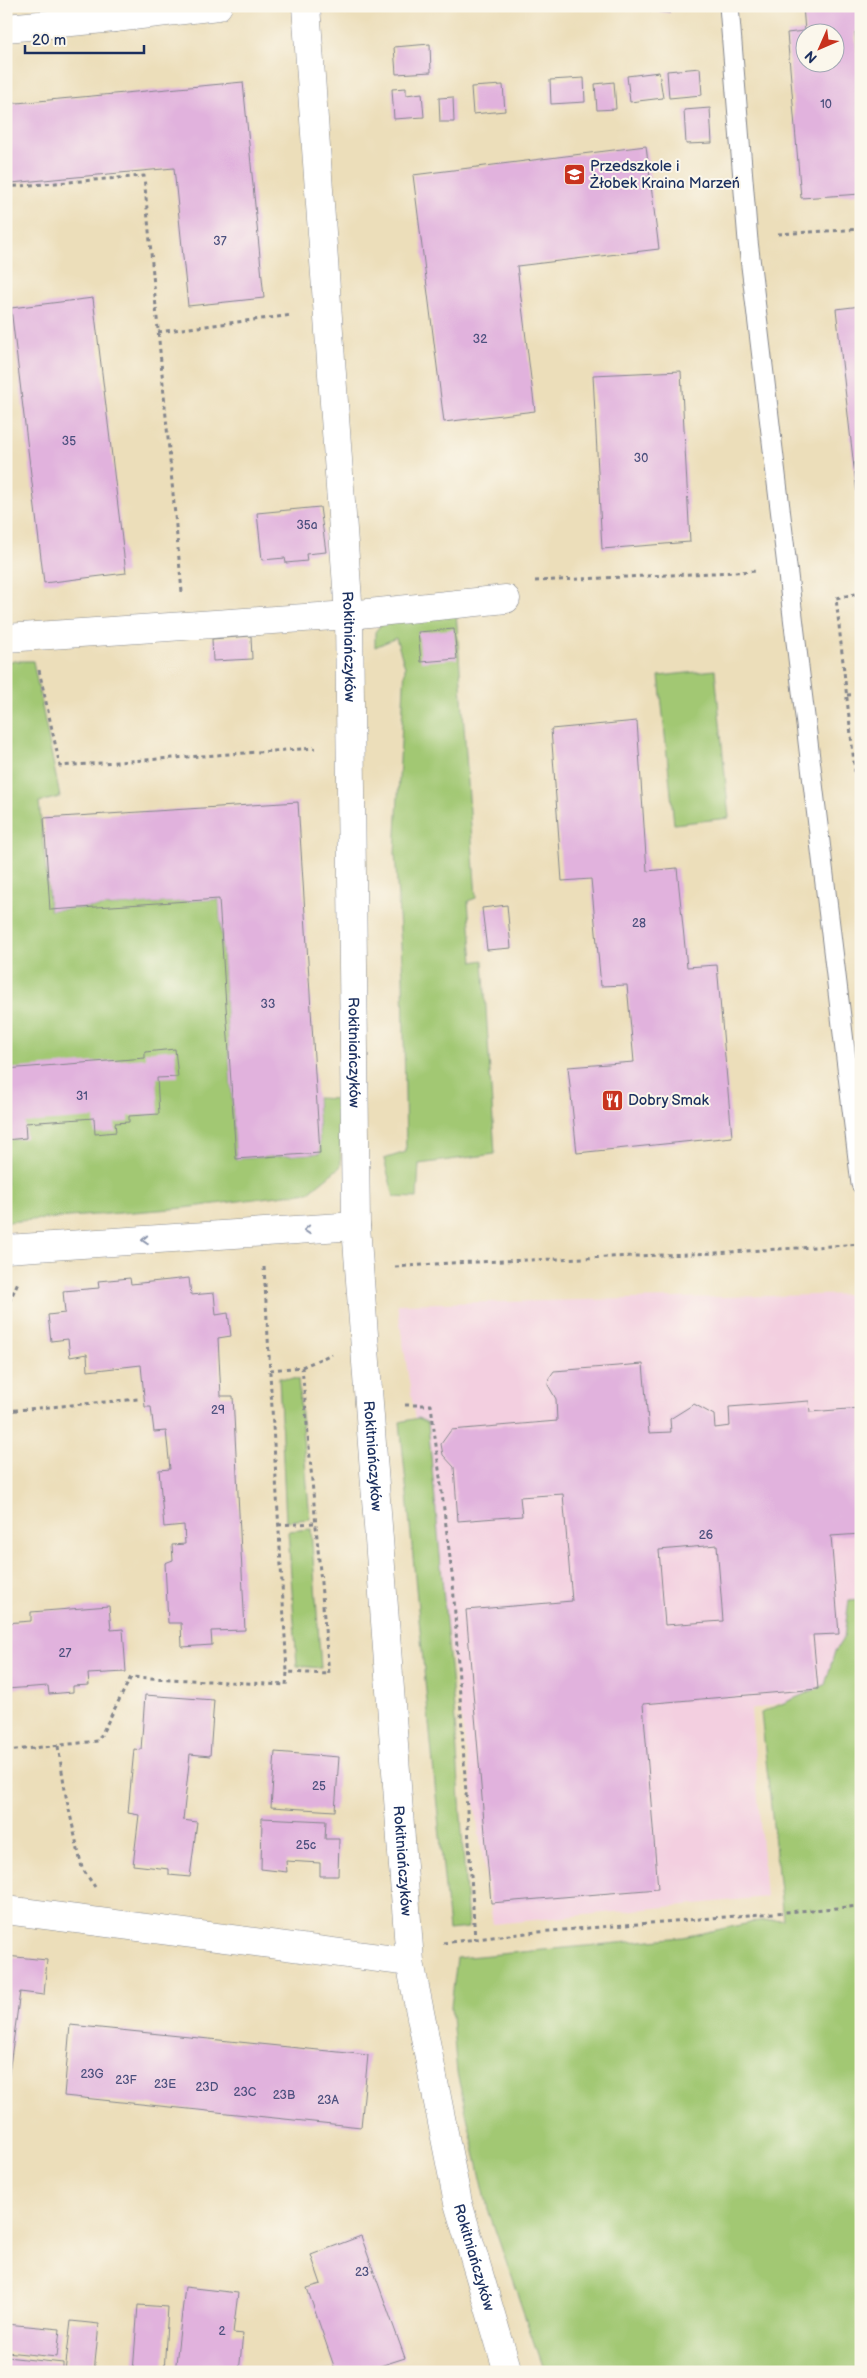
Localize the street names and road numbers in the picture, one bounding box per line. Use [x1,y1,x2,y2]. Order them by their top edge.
street label: Rokitniańczyków [337,590,359,702]
street label: Rokitniańczyków [343,997,364,1108]
street label: Rokitniańczyków [359,1400,386,1512]
street label: Rokitniańczyków [389,1805,416,1917]
street label: Rokitniańczyków [449,2202,498,2313]

